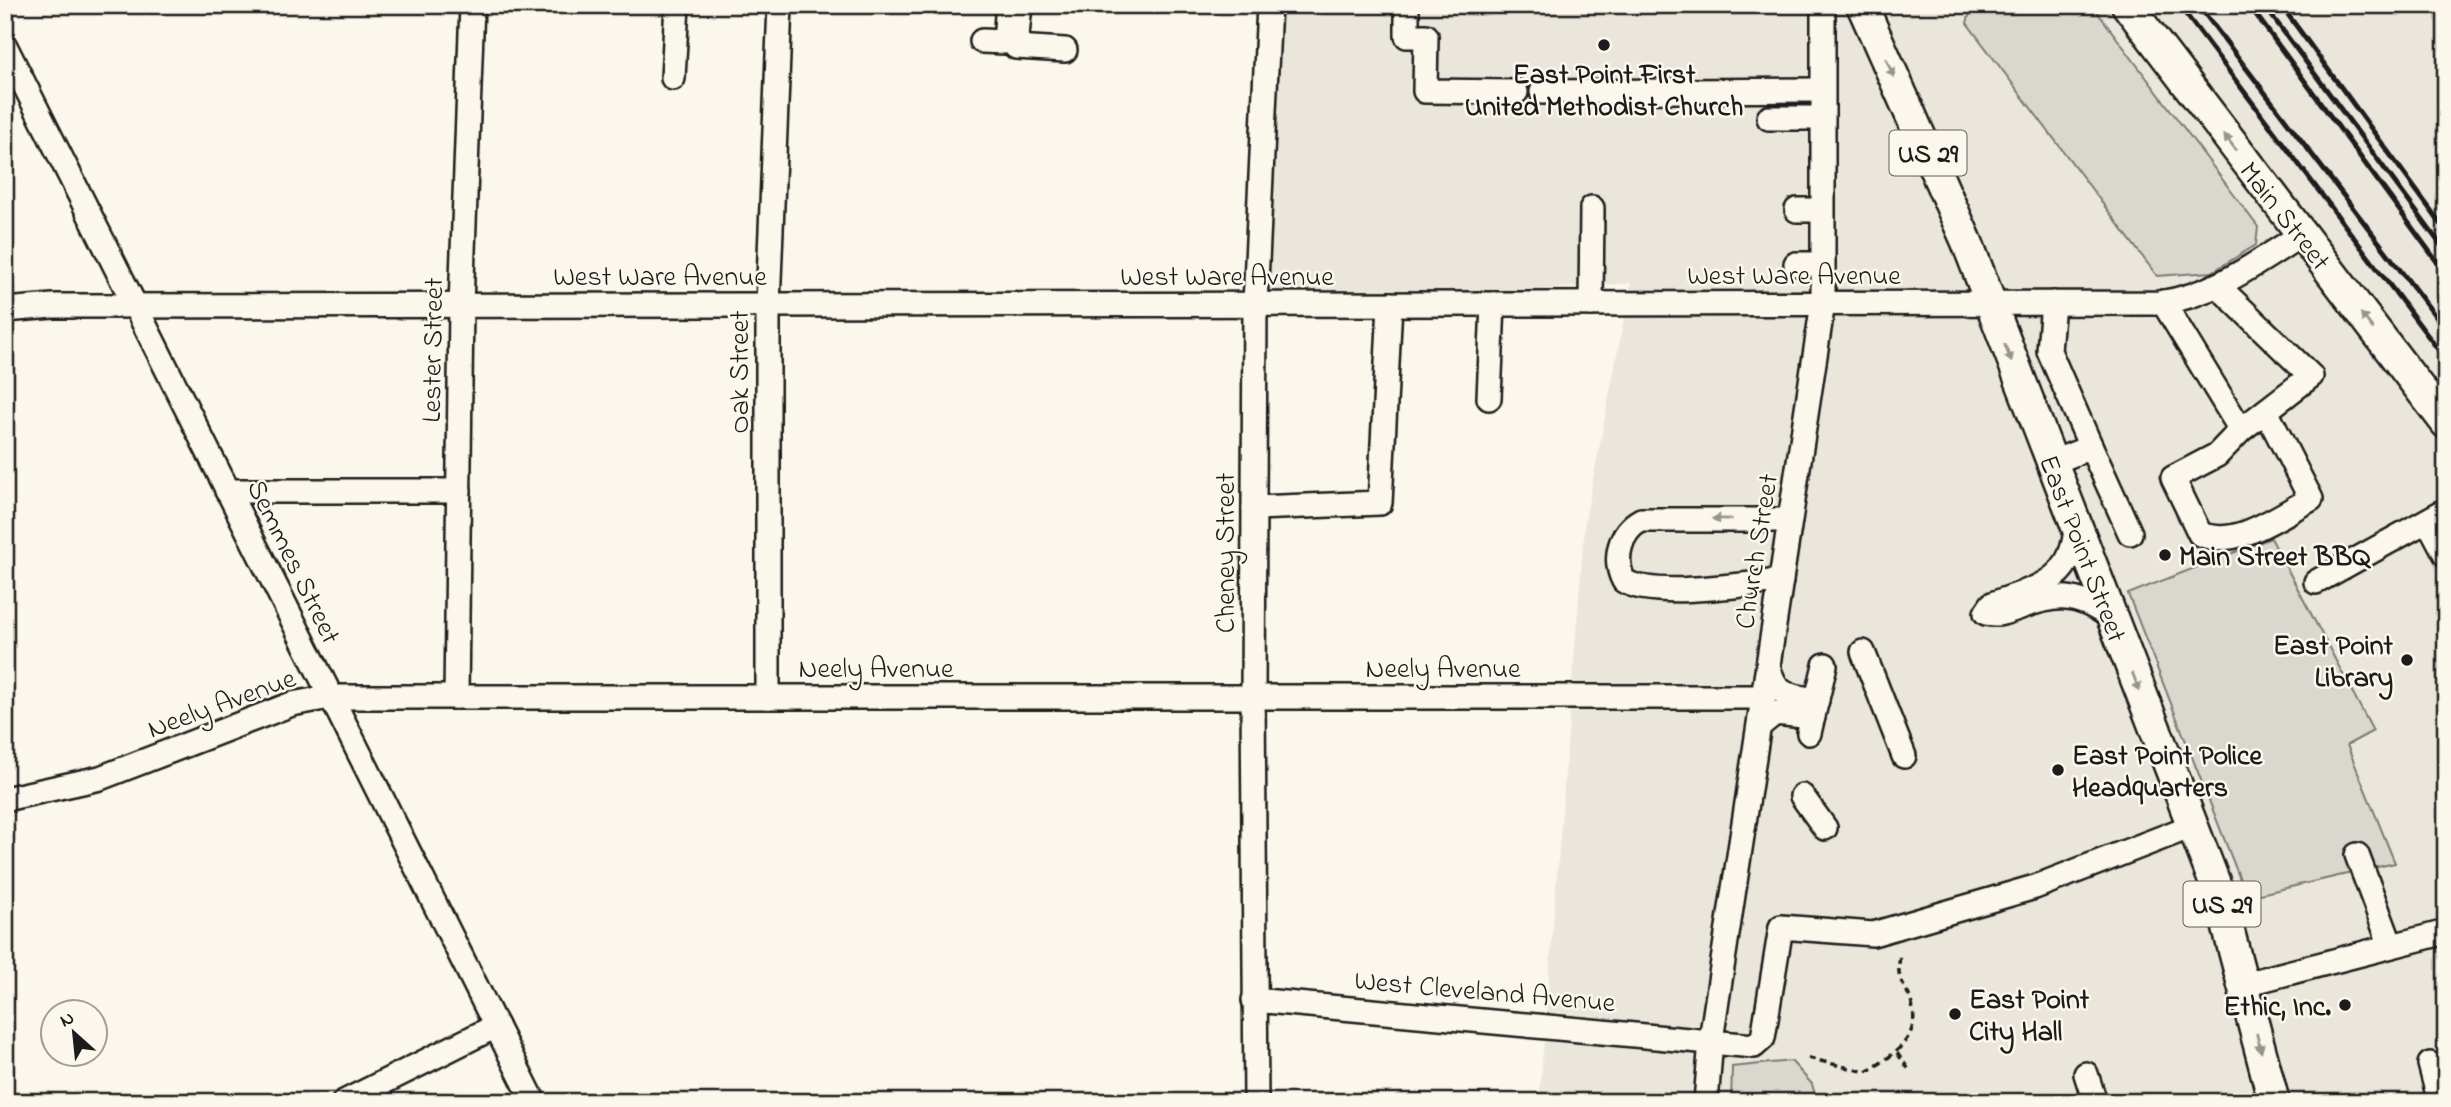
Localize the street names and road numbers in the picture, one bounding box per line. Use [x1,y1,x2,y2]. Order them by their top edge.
road number: US 29 [1890,130,1966,176]
street label: Main Street [2228,154,2339,280]
street label: West Ware Avenue [1687,257,1901,298]
street label: West Ware Avenue [553,258,767,299]
street label: West Ware Avenue [1120,258,1334,299]
street label: Lester Street [413,277,456,423]
street label: Oak Street [721,310,762,434]
street label: East Point Street [2026,450,2135,649]
street label: Church Street [1726,471,1791,632]
street label: Semmes Street [234,473,349,652]
street label: Cheney Street [1207,473,1248,633]
street label: Neely Avenue [799,650,954,691]
street label: Neely Avenue [1366,650,1521,691]
street label: Neely Avenue [142,659,302,751]
road number: US 29 [2184,882,2260,926]
street label: West Cleveland Avenue [1353,962,1617,1025]

